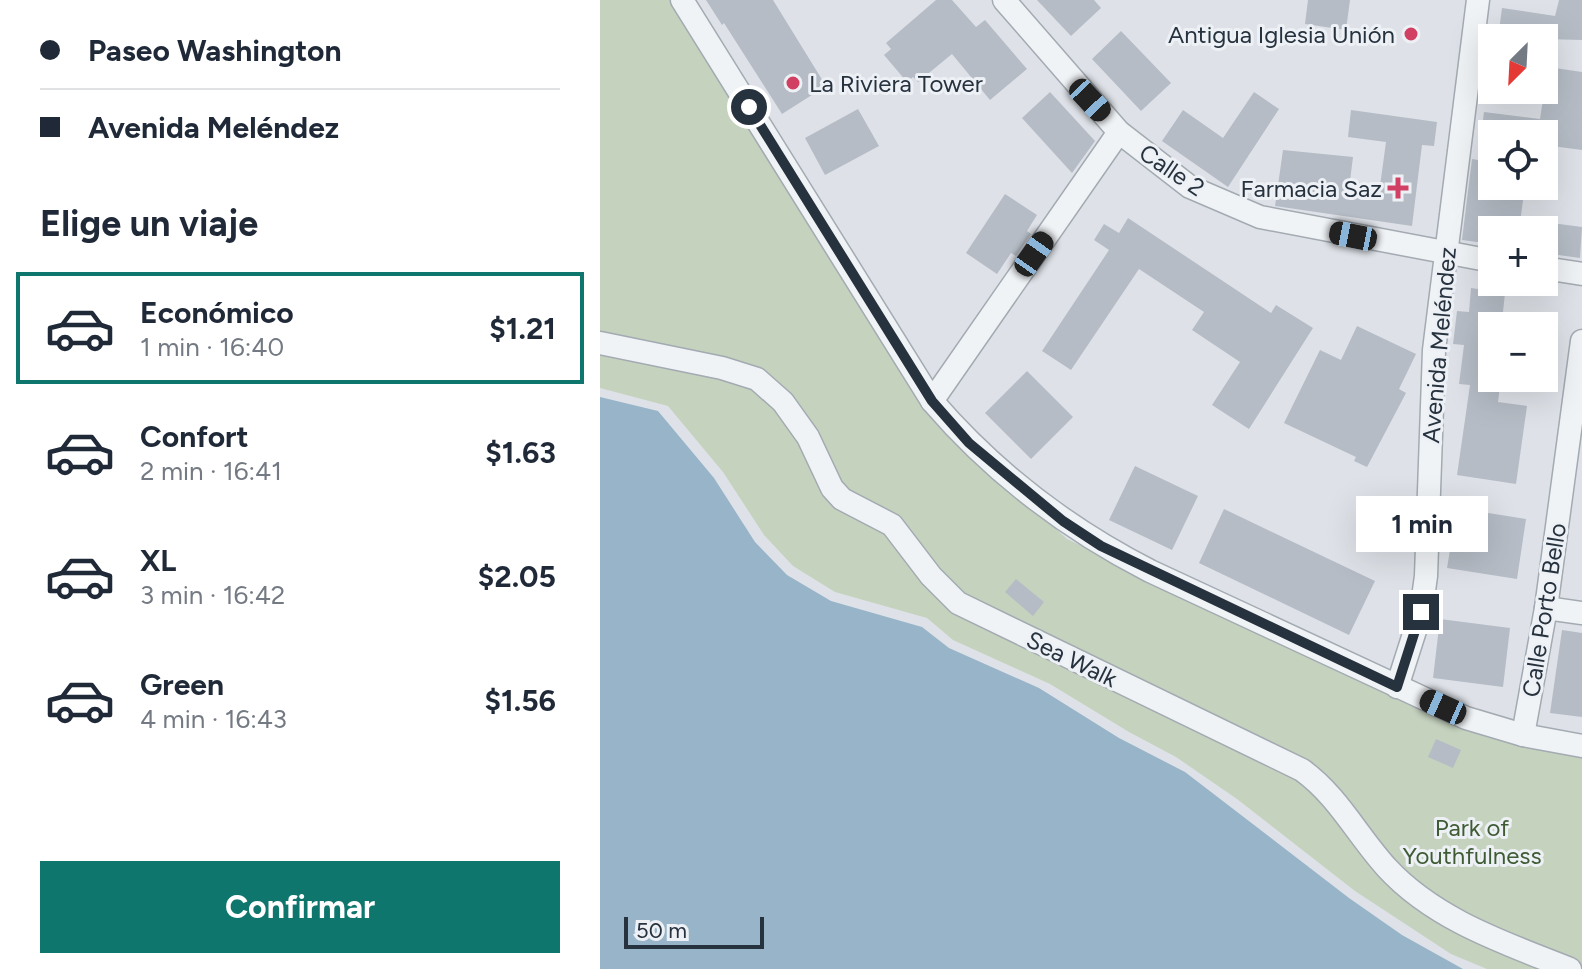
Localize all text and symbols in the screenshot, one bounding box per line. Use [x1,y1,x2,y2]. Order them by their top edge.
place label: Antigua Iglesia Unión [1168,20,1395,49]
north arrow [1478,24,1558,104]
map controls [1478,24,1558,392]
marker: Antigua Iglesia Unión [1402,25,1420,43]
text: Paseo Washington [88,32,342,69]
place label: La Riviera Tower [809,69,983,98]
marker: La Riviera Tower [784,74,802,92]
car [1065,74,1115,126]
route start [731,89,767,125]
text: Avenida Meléndez [88,109,339,146]
button: locate [1478,120,1558,200]
street label: Calle 2 [1134,138,1210,202]
place label: Farmacia Saz [1241,174,1382,203]
marker: Farmacia Saz [1389,179,1407,197]
text: Elige un viaje [40,202,258,245]
button: + [1478,216,1558,296]
car [1327,220,1379,252]
car [1010,227,1058,281]
street label: Avenida Meléndez [1416,246,1462,444]
icon: car [44,292,116,364]
text: Económico [140,294,294,331]
text: $1.21 [489,310,556,347]
button: − [1478,312,1558,392]
text: 1 min · 16:40 [140,331,284,363]
icon: car [44,416,116,488]
text: Confort [140,418,249,455]
text: $1.63 [485,434,556,471]
text: 2 min · 16:41 [140,455,282,487]
callout: 1 min [1355,496,1487,552]
text: 1 min [1391,508,1453,540]
street label: Calle Porto Bello [1516,521,1572,699]
icon: car [44,540,116,612]
text: XL [140,542,176,579]
text: $2.05 [478,558,556,595]
text: 3 min · 16:42 [140,579,285,611]
route end [1403,594,1439,630]
street label: Sea Walk [1022,625,1122,694]
icon: car [44,664,116,736]
text: Green [140,666,224,703]
text: $1.56 [484,682,556,719]
car [1416,686,1470,728]
text: 4 min · 16:43 [140,703,287,735]
park label: Park of Youthfulness [1402,813,1542,870]
button: Confirmar [40,861,560,953]
scale bar [624,913,764,949]
text: 50 m [636,917,687,944]

